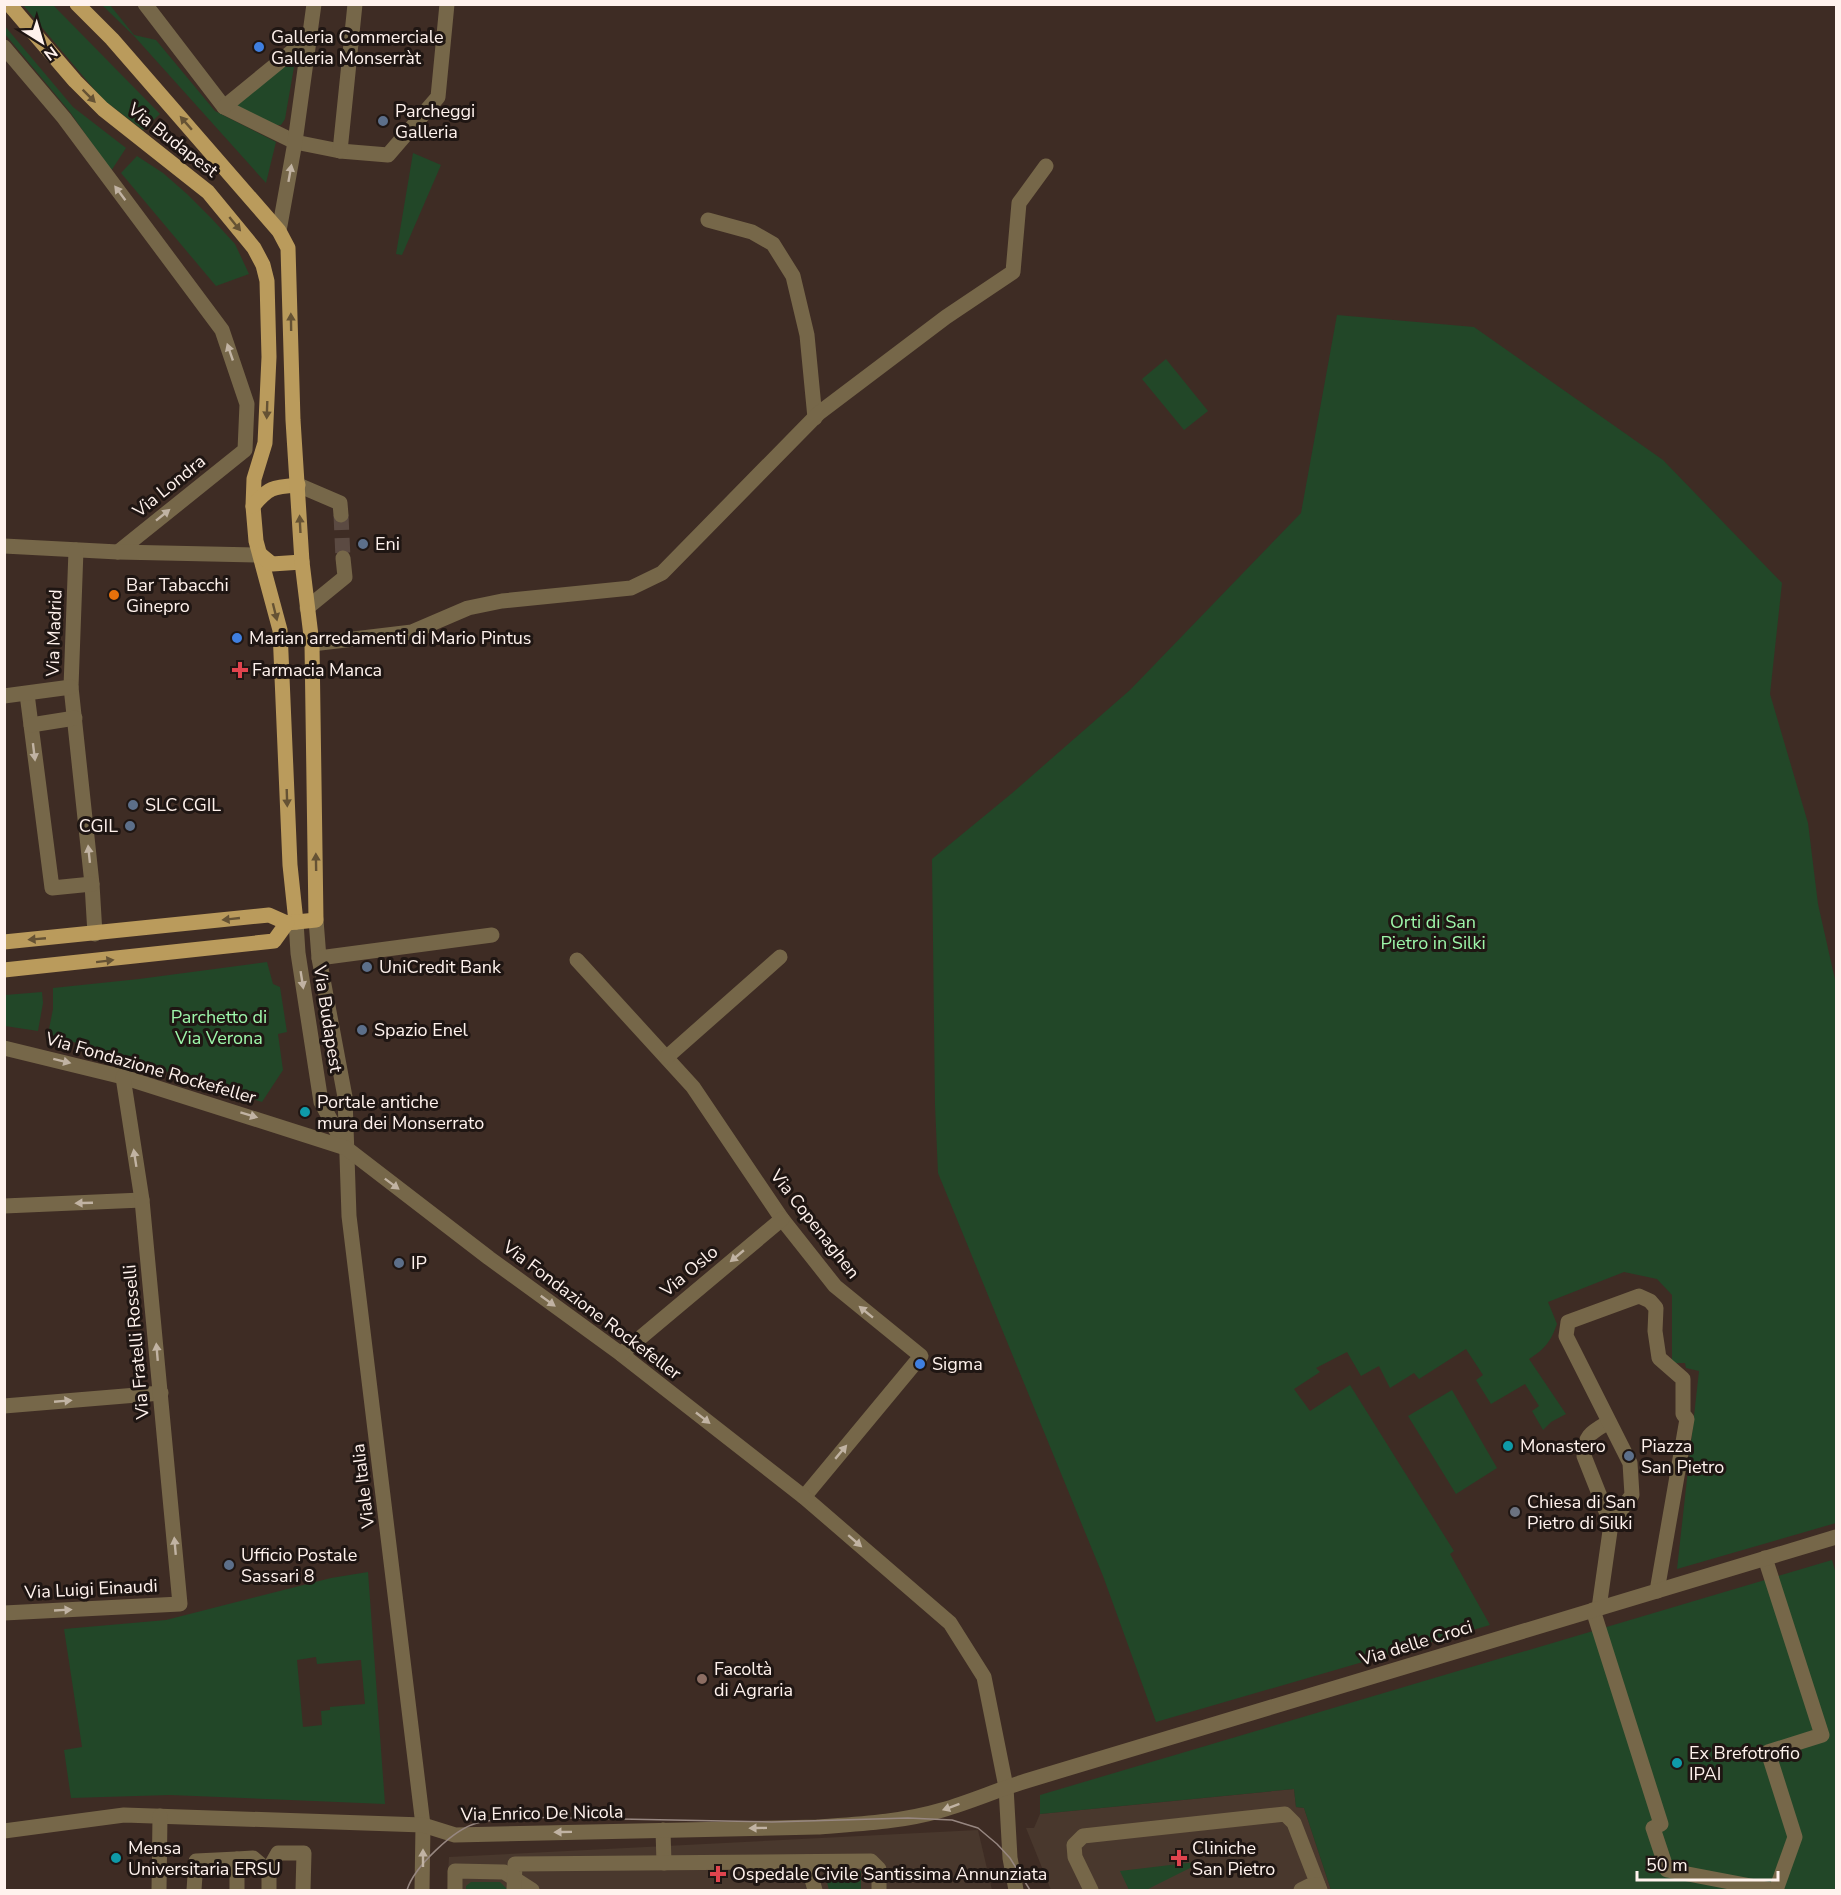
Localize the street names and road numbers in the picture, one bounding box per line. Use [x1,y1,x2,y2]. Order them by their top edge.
street label: Via Budapest [122,97,223,183]
street label: Via Londra [127,449,210,523]
street label: Via Madrid [40,589,68,678]
street label: Via Budapest [308,963,348,1075]
street label: Via Fondazione Rockefeller [42,1026,260,1110]
street label: Via Copenaghen [764,1164,865,1284]
street label: Via Fondazione Rockefeller [497,1234,687,1385]
street label: Via Oslo [654,1240,723,1303]
street label: Via Fratelli Rosselli [117,1264,155,1421]
street label: Viale Italia [346,1442,380,1531]
street label: Via Luigi Einaudi [23,1574,158,1605]
street label: Via delle Croci [1356,1614,1475,1672]
street label: Via Enrico De Nicola [459,1800,624,1826]

